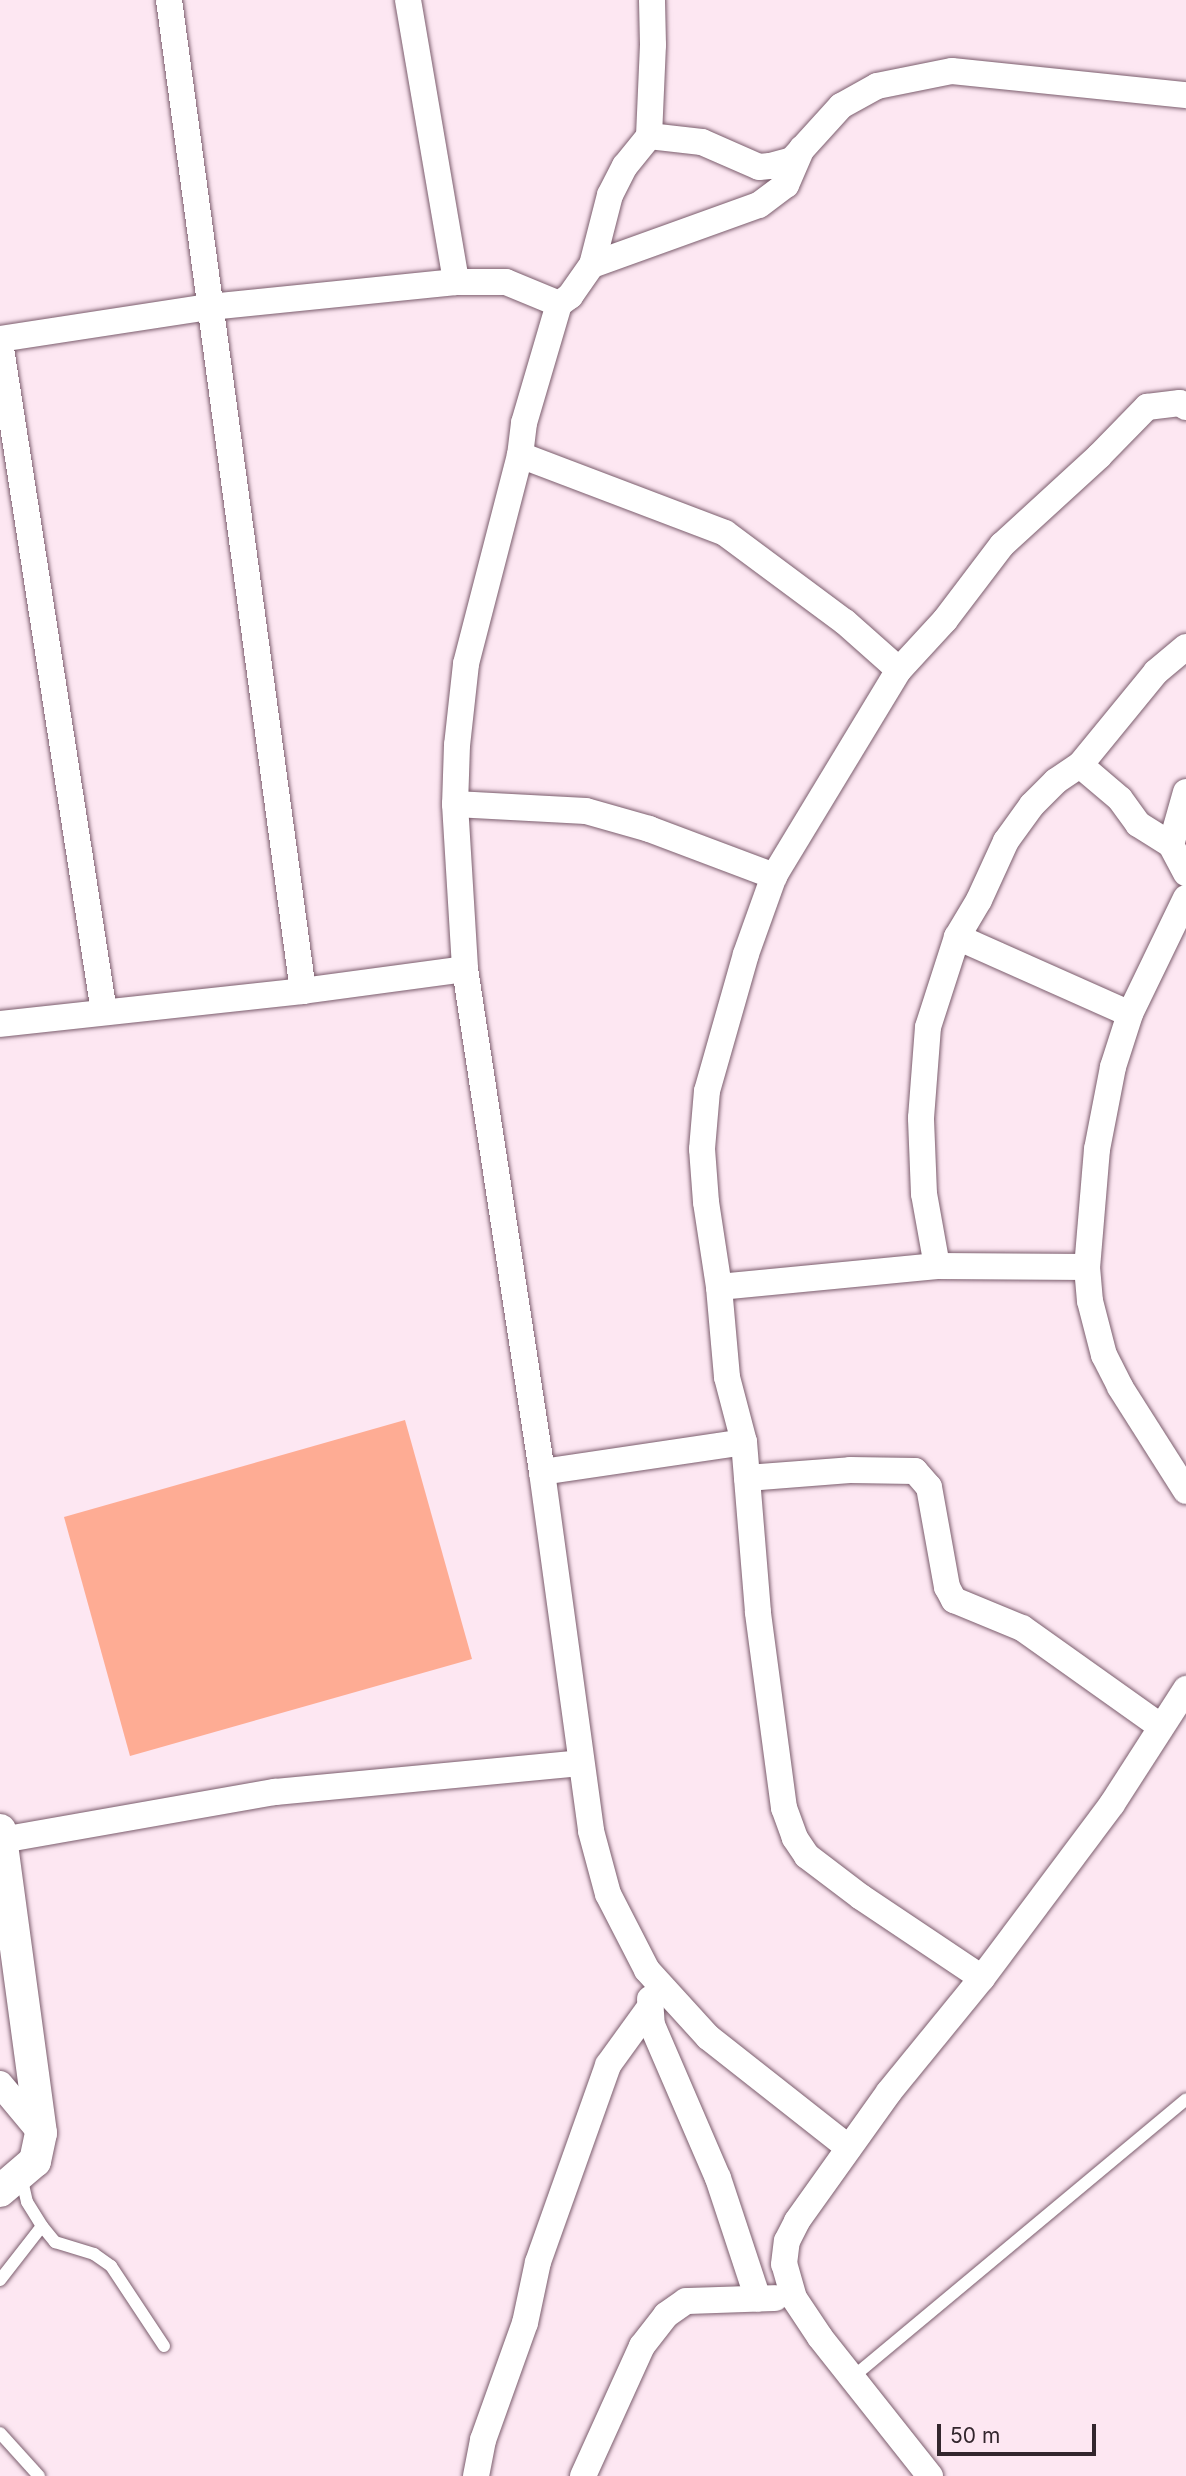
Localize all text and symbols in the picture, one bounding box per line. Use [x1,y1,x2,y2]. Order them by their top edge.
scale bar [941,2410,1100,2454]
text: 50 m [950,2423,1000,2448]

